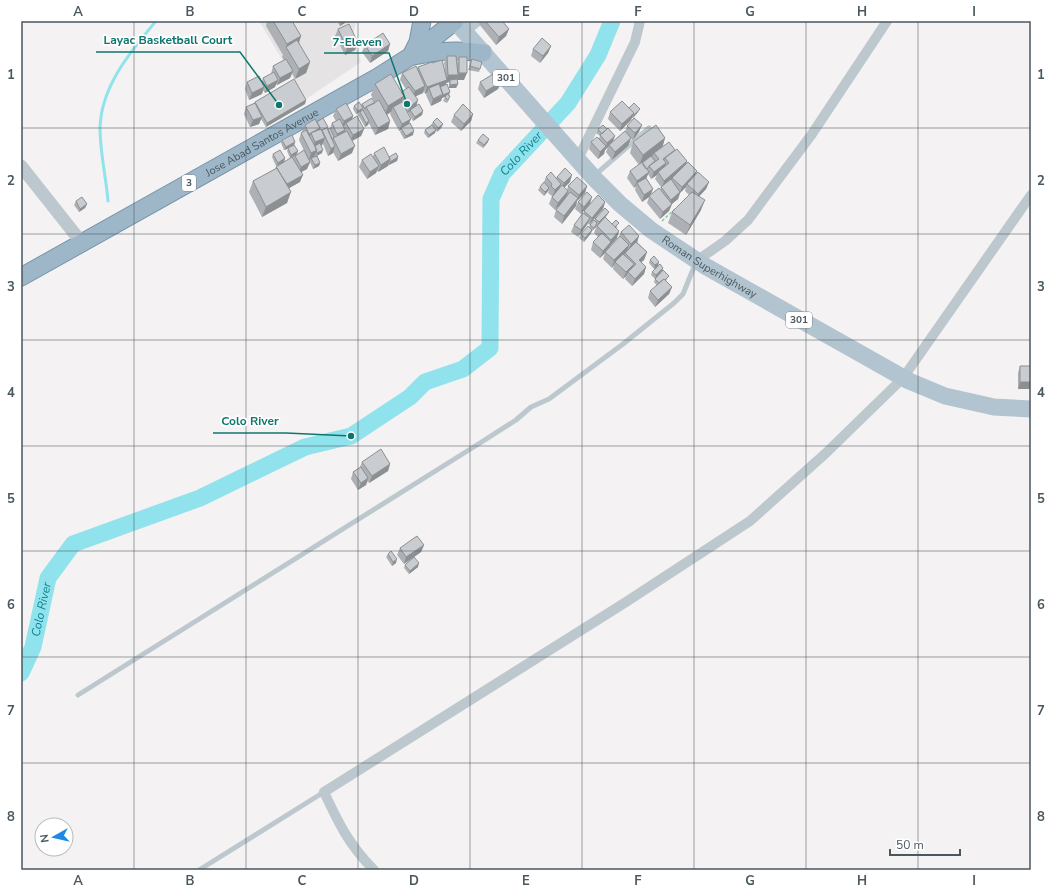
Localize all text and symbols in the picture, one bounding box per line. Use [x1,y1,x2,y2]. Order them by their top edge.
text: A [73,3,83,21]
text: B [186,3,195,21]
text: C [298,3,307,21]
text: D [409,3,419,21]
text: E [522,3,530,21]
text: F [634,3,642,21]
text: G [745,3,755,21]
text: H [857,3,867,21]
text: I [972,3,976,21]
callout: Layac Basketball Court [96,28,240,52]
callout: 7-Eleven [324,29,389,53]
text: Layac Basketball Court [104,32,233,48]
text: 7-Eleven [332,34,382,50]
text: 1 [7,66,15,84]
text: 1 [1037,66,1045,84]
road number: 301 [493,70,519,86]
street label: Jose Abad Santos Avenue [202,104,321,180]
water label: Colo River [496,127,546,179]
text: 2 [7,172,15,190]
text: 2 [1037,172,1045,190]
road number: 3 [182,175,196,191]
street label: Roman Superhighway [659,232,760,302]
text: 3 [7,278,15,296]
text: 3 [1037,278,1045,296]
road number: 301 [786,312,812,328]
text: 4 [7,384,15,402]
text: 4 [1037,384,1045,402]
callout: Colo River [213,409,286,433]
text: Colo River [221,413,279,429]
text: 5 [7,490,15,508]
text: 5 [1037,490,1045,508]
water label: Colo River [27,580,55,638]
text: 6 [7,596,15,614]
text: 6 [1037,596,1045,614]
text: 7 [7,702,15,720]
text: 7 [1037,702,1045,720]
text: 8 [7,808,15,826]
text: 8 [1037,808,1045,826]
north arrow [34,817,74,857]
scale bar [890,831,960,857]
text: N [37,833,53,843]
text: 50 m [896,837,924,853]
text: A [73,872,83,890]
text: B [186,872,195,890]
text: C [298,872,307,890]
text: D [409,872,419,890]
text: E [522,872,530,890]
text: F [634,872,642,890]
text: G [745,872,755,890]
text: H [857,872,867,890]
text: I [972,872,976,890]

